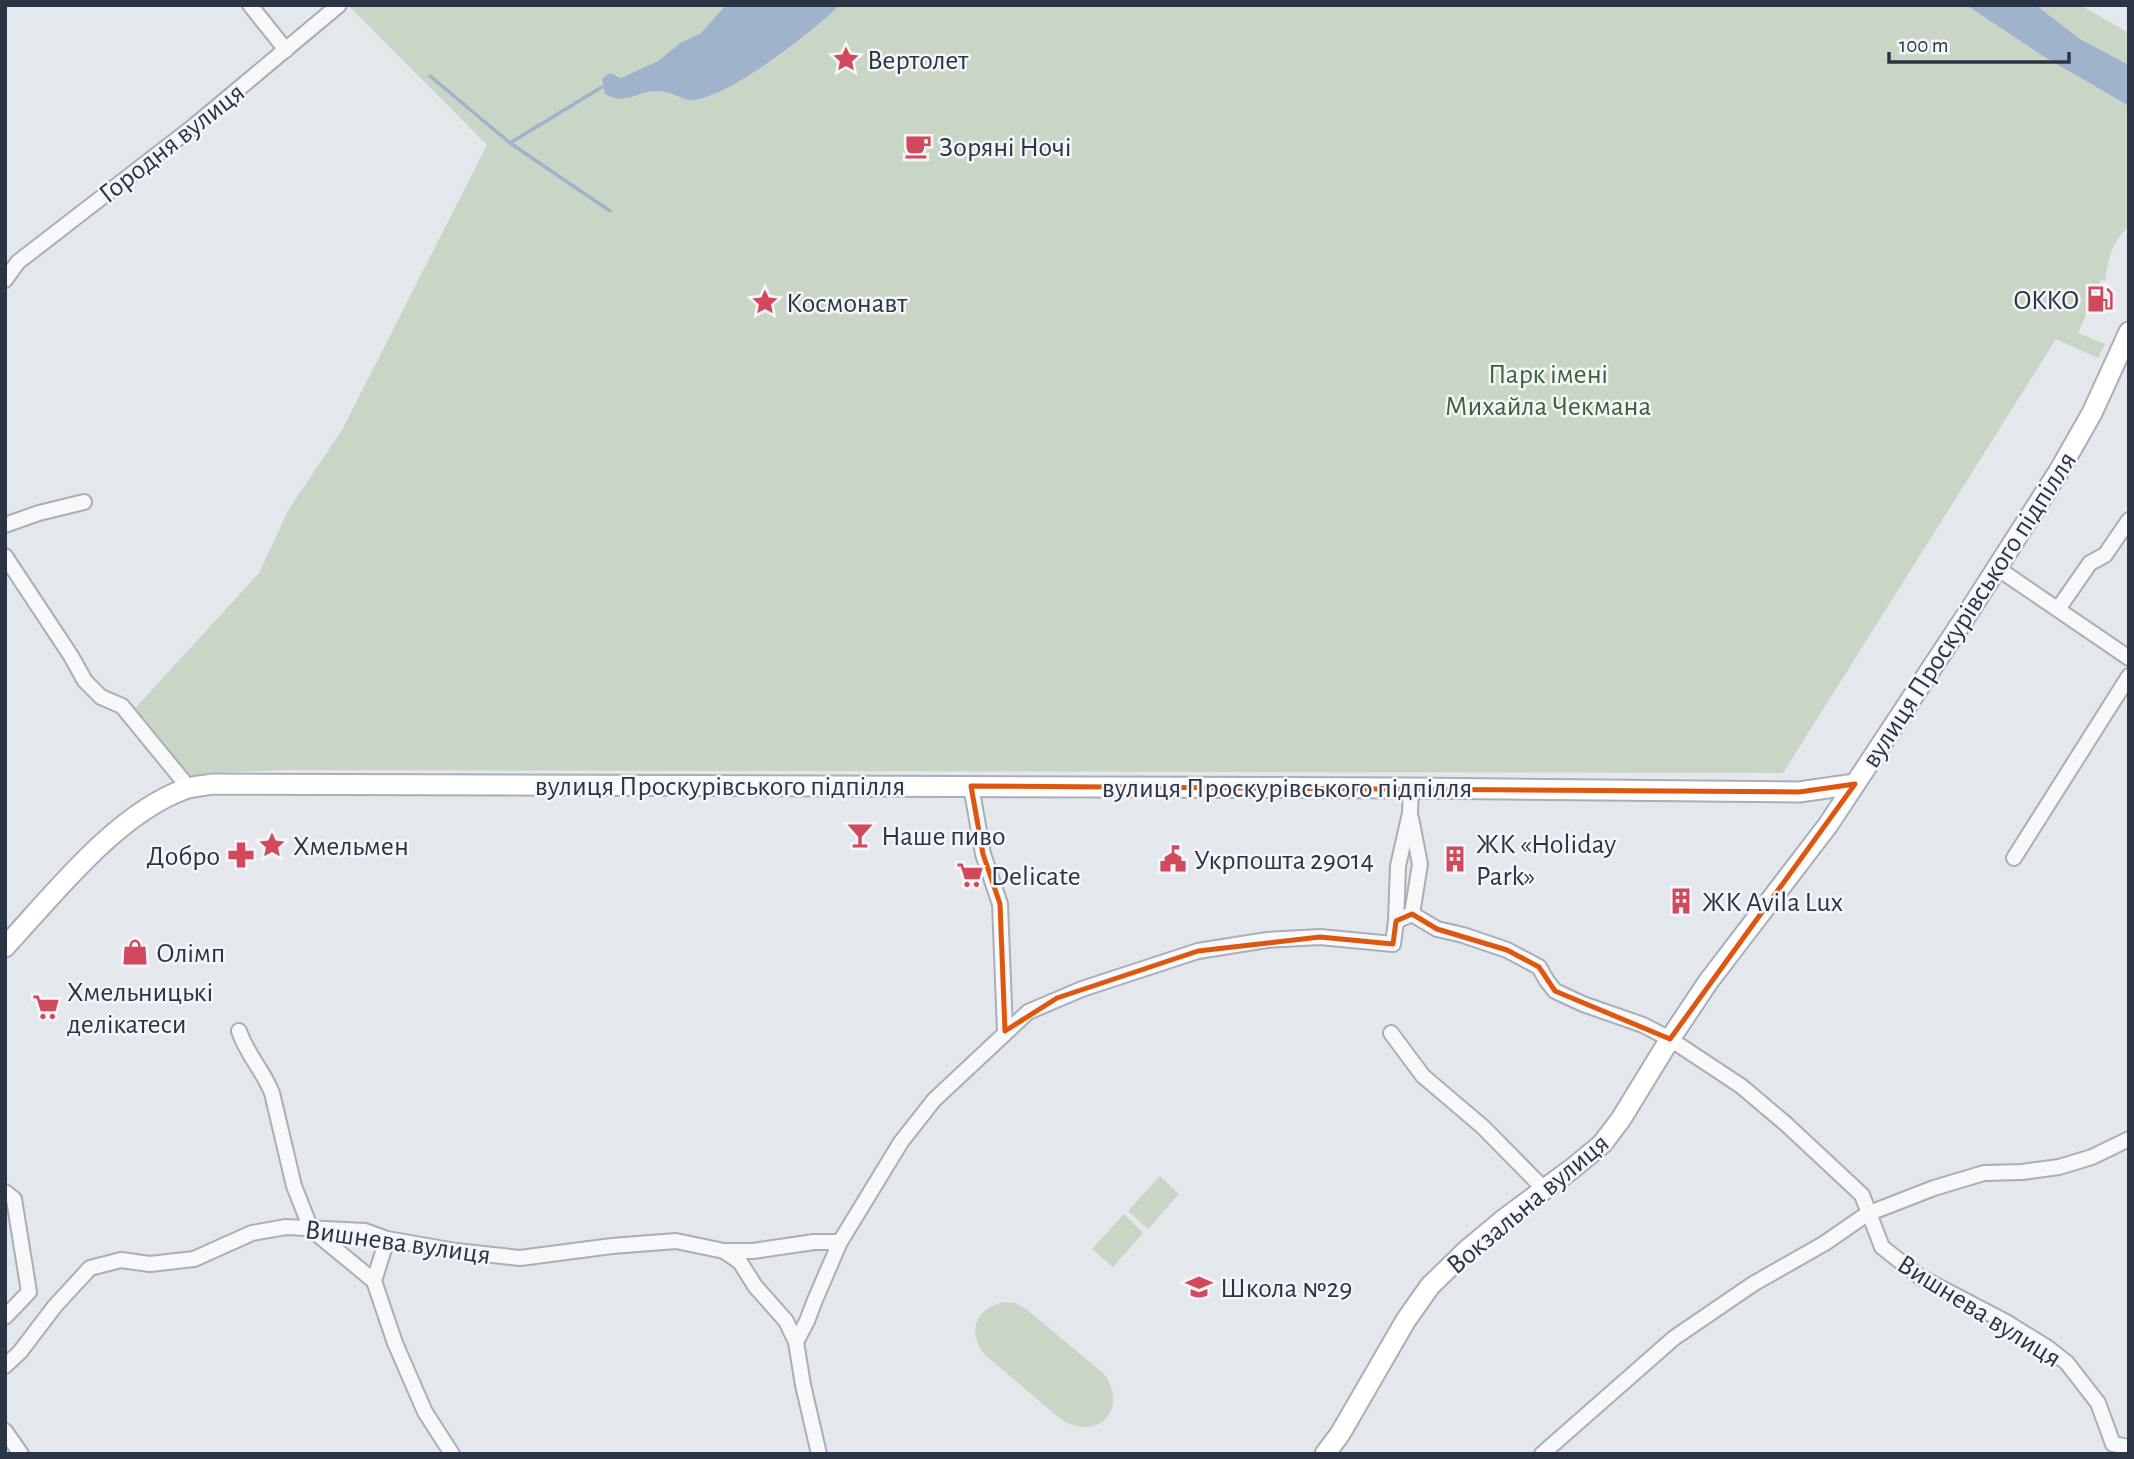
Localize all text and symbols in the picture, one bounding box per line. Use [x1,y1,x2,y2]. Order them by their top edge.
scale bar [1889,21,2069,65]
text: 100 m [1899,35,1949,56]
place icon: Вертолет [831,44,861,74]
place label: Вертолет [867,47,969,75]
street label: Городня вулиця [94,78,250,209]
cafe icon: Зоряні Ночі [903,131,933,161]
place label: Зоряні Ночі [939,134,1072,162]
fuel station icon: OKKO [2085,284,2115,314]
place icon: Космонавт [750,287,780,317]
place label: OKKO [2013,287,2079,315]
place label: Космонавт [786,290,908,318]
park label: Парк імені Михайла Чекмана [1445,361,1651,421]
street label: вулиця Проскурівського підпілля [1857,447,2082,773]
street label: вулиця Проскурівського підпілля [535,773,905,801]
street label: вулиця Проскурівського підпілля [1102,775,1472,803]
bar icon: Наше пиво [845,820,875,850]
place label: Наше пиво [881,823,1006,851]
place icon: Хмельмен [257,830,287,860]
place label: ЖК «Holiday Park» [1476,831,1616,891]
place label: Хмельмен [293,833,409,861]
pharmacy icon: Добро [226,840,256,870]
place label: Добро [147,843,220,871]
public building icon: Укрпошта 29014 [1158,844,1188,874]
building icon: ЖК «Holiday Park» [1440,844,1470,874]
place label: Укрпошта 29014 [1194,847,1374,875]
supermarket icon: Delicate [955,860,985,890]
place label: Delicate [991,863,1081,891]
building icon: ЖК Avila Lux [1666,886,1696,916]
place label: ЖК Avila Lux [1702,889,1843,917]
shop icon: Олімп [120,937,150,967]
place label: Олімп [156,940,225,968]
place label: Хмельницькі делікатеси [67,979,213,1039]
supermarket icon: Хмельницькі делікатеси [31,992,61,1022]
street label: Вокзальна вулиця [1442,1129,1615,1280]
street label: Вишнева вулиця [303,1216,493,1270]
street label: Вишнева вулиця [1892,1250,2066,1373]
school or university icon: Школа №29 [1184,1272,1214,1302]
place label: Школа №29 [1220,1275,1352,1303]

